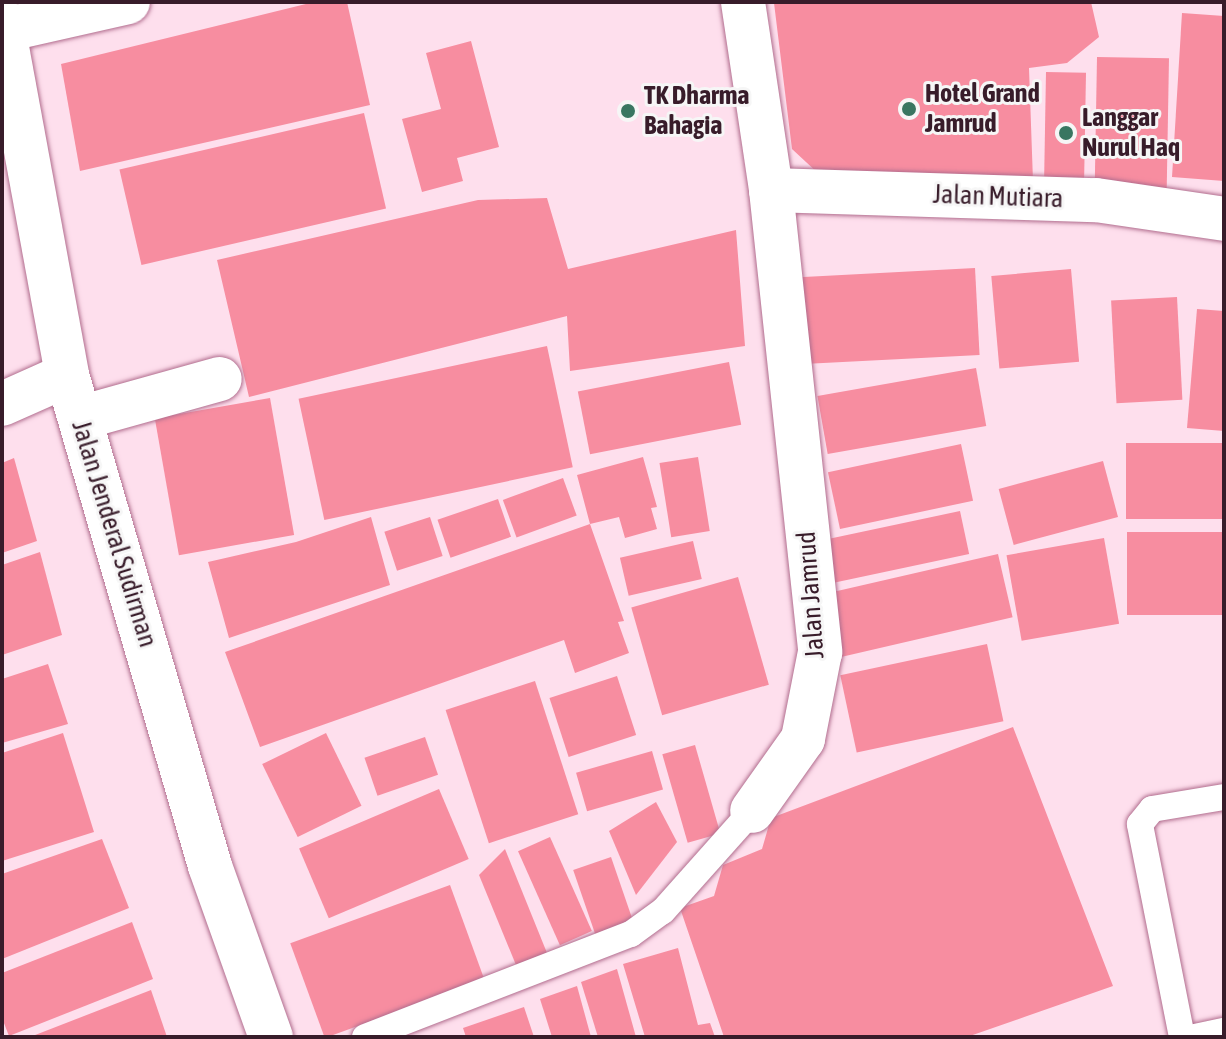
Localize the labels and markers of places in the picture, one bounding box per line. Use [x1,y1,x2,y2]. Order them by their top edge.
place label: Hotel Grand Jamrud [925,78,1040,140]
place label: TK Dharma Bahagia [644,80,749,142]
marker: Hotel Grand Jamrud [900,100,918,118]
marker: TK Dharma Bahagia [619,102,637,120]
place label: Langgar Nurul Haq [1082,102,1180,164]
marker: Langgar Nurul Haq [1057,124,1075,142]

